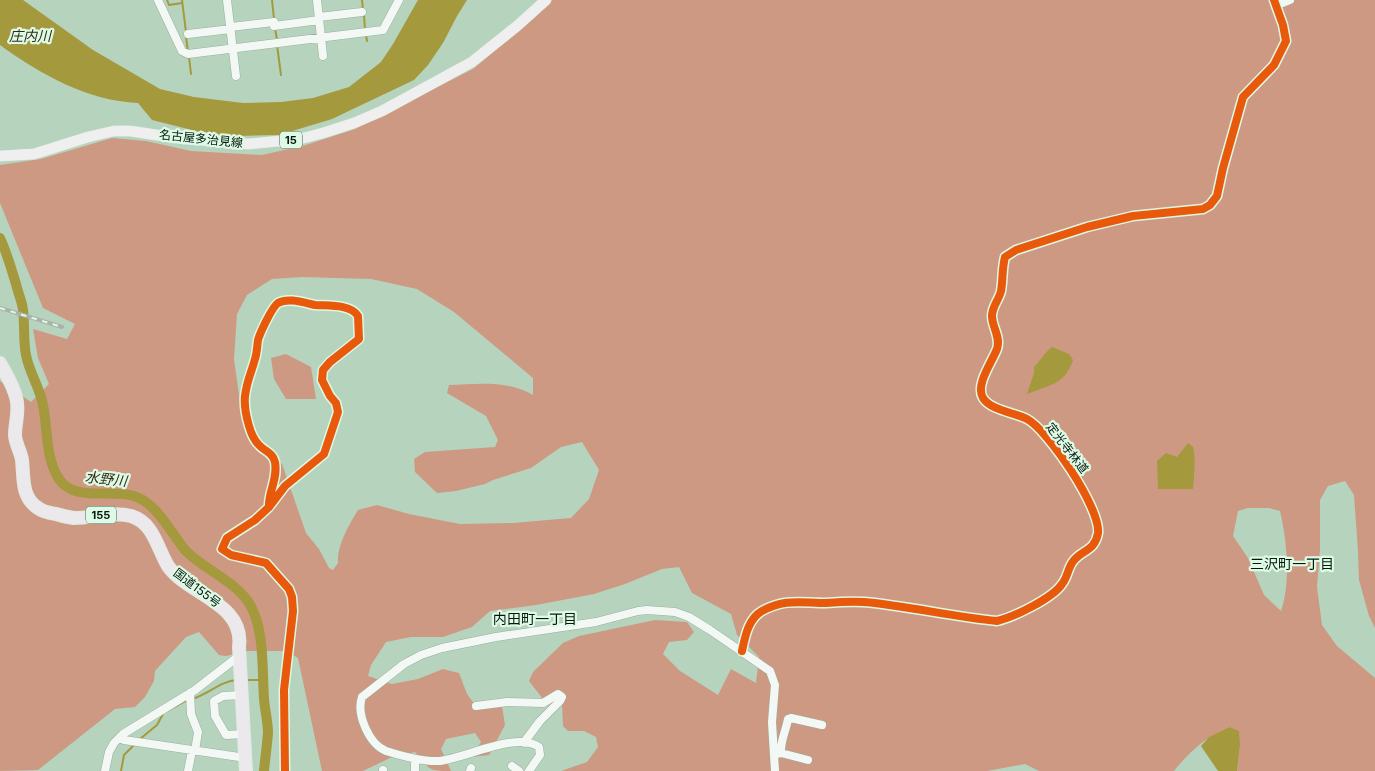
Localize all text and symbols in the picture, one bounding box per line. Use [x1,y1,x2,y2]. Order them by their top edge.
water label: 庄内川 [9,27,53,44]
street label: 名古屋多治見線 [158,127,244,150]
road number: 15 [280,132,302,148]
street label: 定光寺林道 [1043,419,1092,476]
water label: 水野川 [84,468,130,489]
road number: 155 [86,506,116,524]
district label: 三沢町一丁目 [1250,555,1334,572]
street label: 国道155号 [171,565,224,610]
district label: 内田町一丁目 [493,610,577,627]

